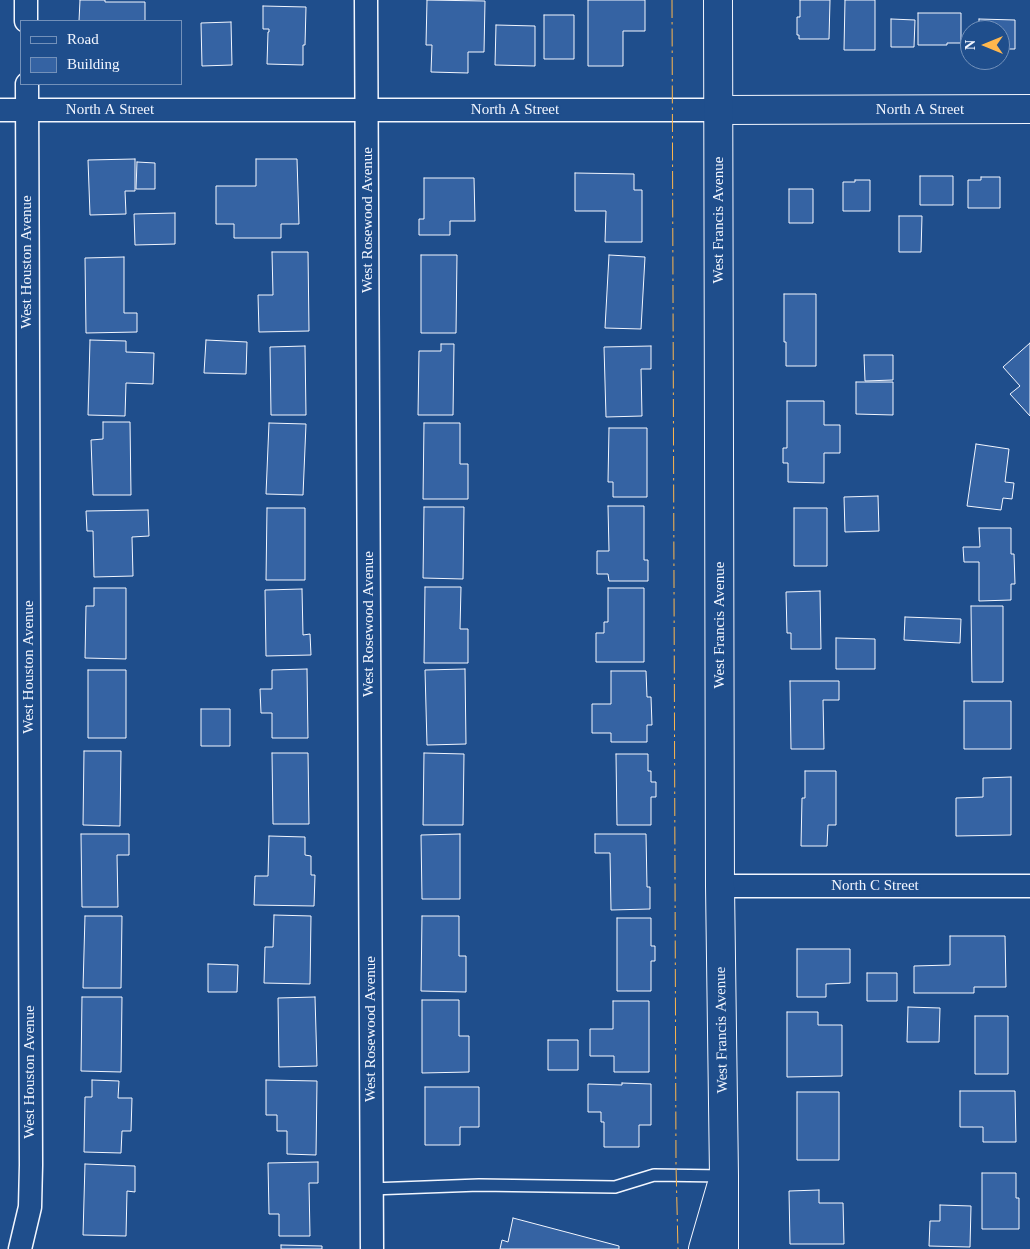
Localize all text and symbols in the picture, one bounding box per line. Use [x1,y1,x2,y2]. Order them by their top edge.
legend [20,20,182,85]
north arrow [960,20,1010,70]
text: Road [67,31,99,47]
text: N [963,40,978,50]
text: Building [67,56,120,72]
street label: North A Street [66,101,154,119]
street label: North A Street [471,101,559,119]
street label: North A Street [876,101,964,119]
street label: West Rosewood Avenue [359,147,377,293]
street label: West Francis Avenue [710,157,728,283]
street label: West Houston Avenue [18,195,36,329]
street label: West Rosewood Avenue [360,551,378,697]
street label: West Francis Avenue [711,562,729,688]
street label: West Houston Avenue [20,600,38,734]
street label: North C Street [831,877,919,895]
street label: West Rosewood Avenue [362,956,380,1102]
street label: West Francis Avenue [712,966,732,1094]
street label: West Houston Avenue [21,1005,39,1139]

